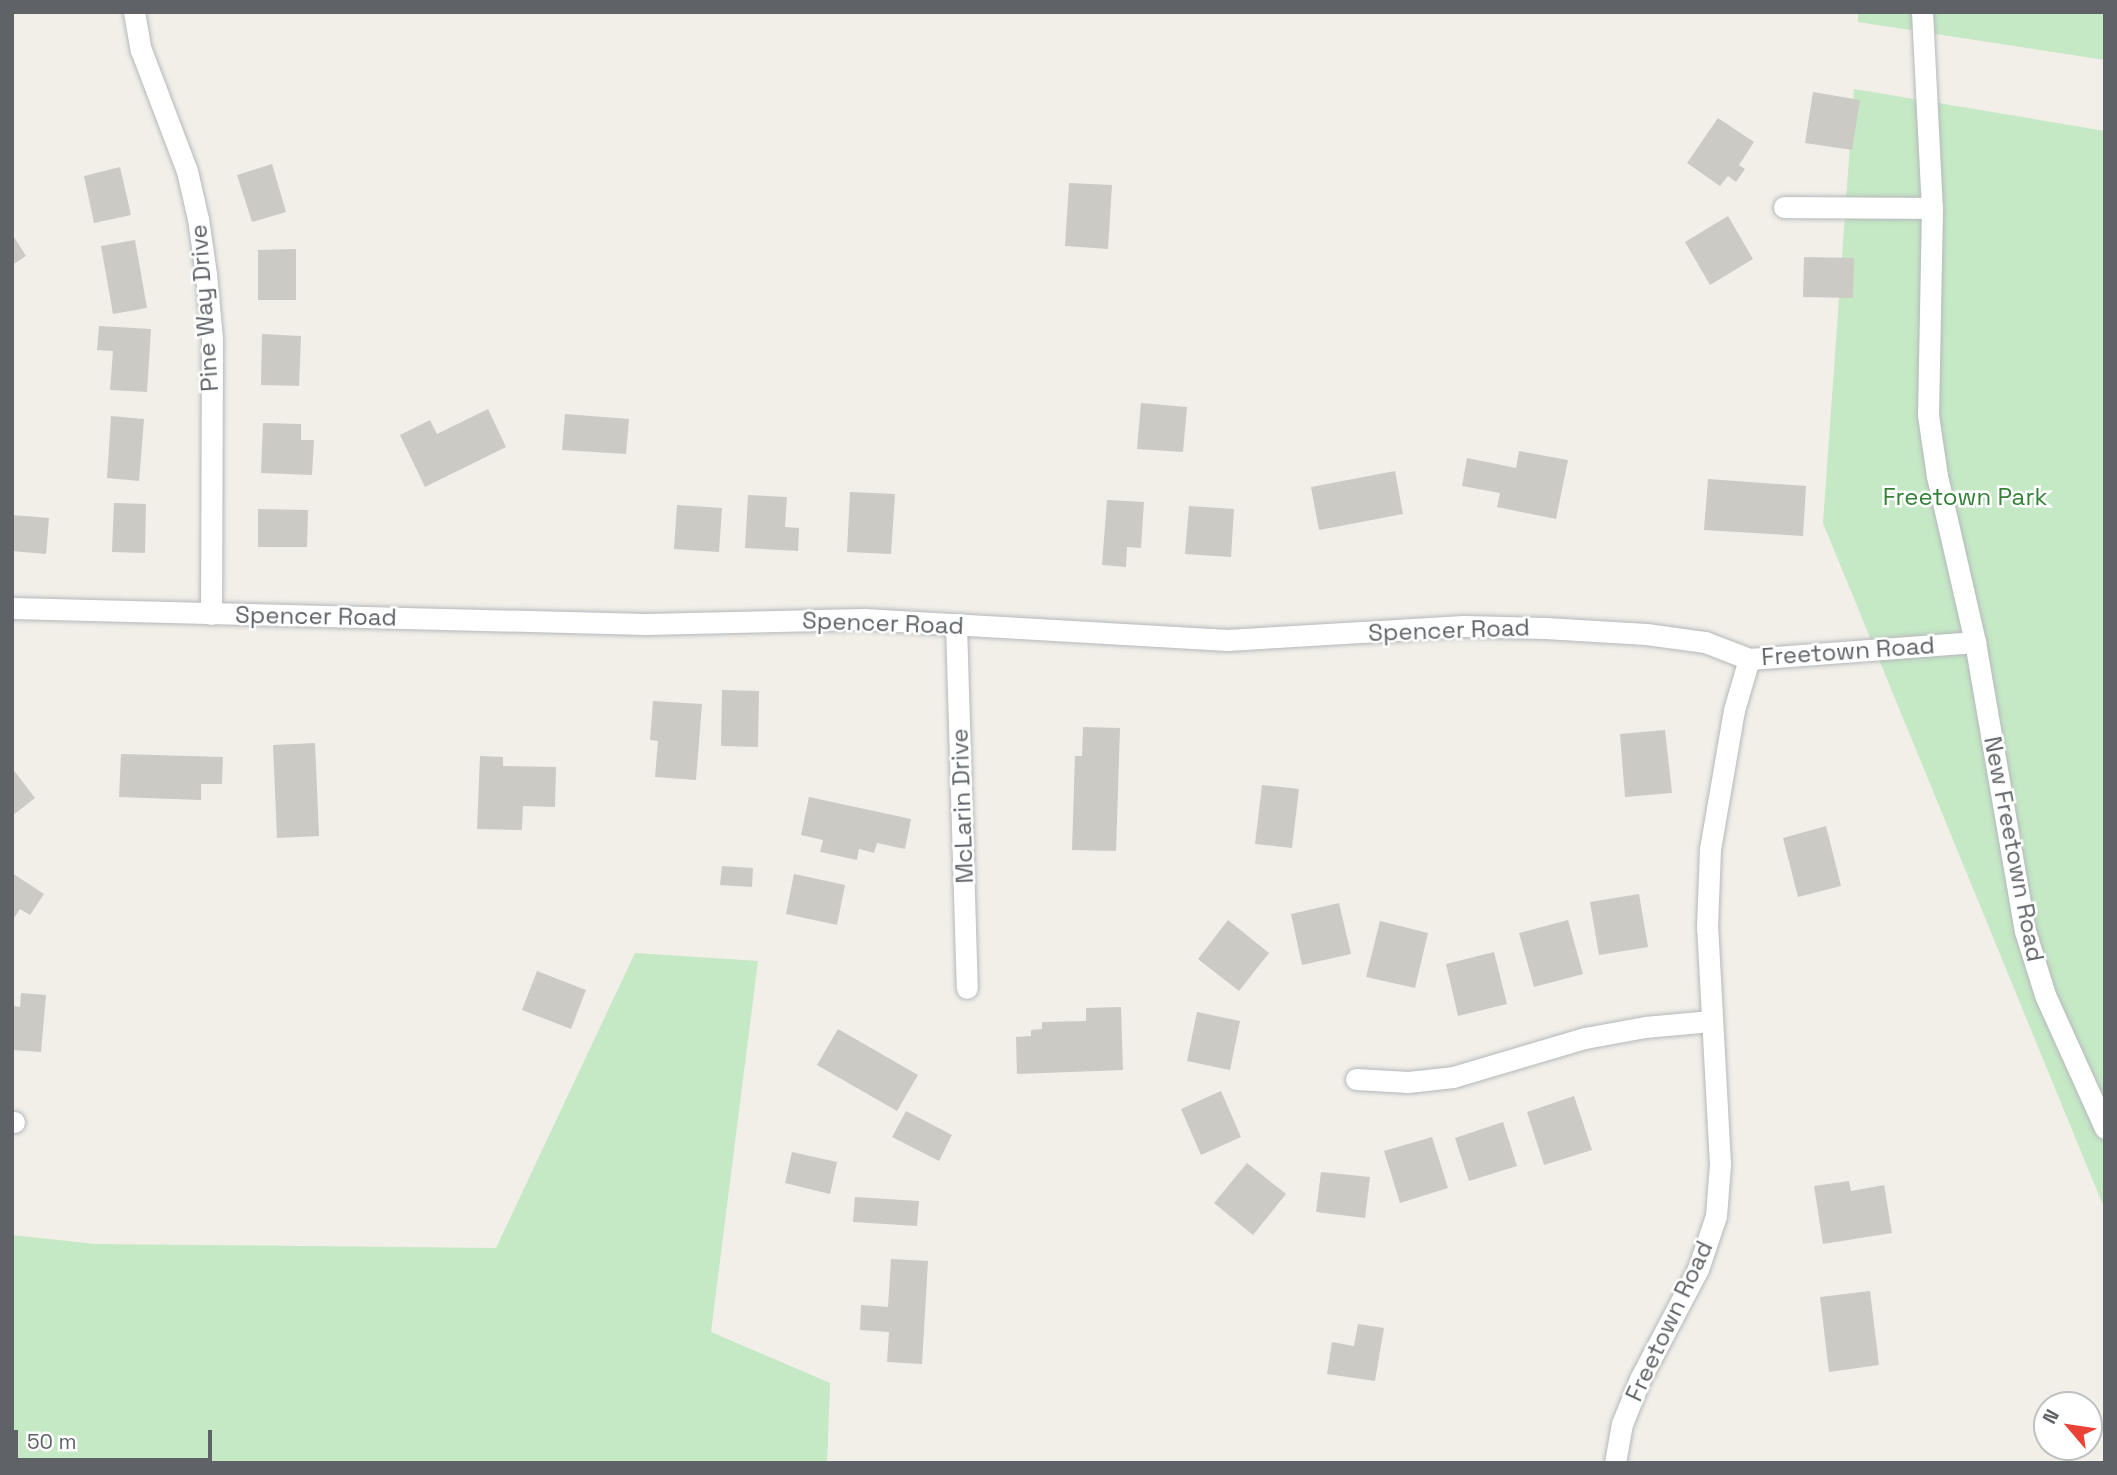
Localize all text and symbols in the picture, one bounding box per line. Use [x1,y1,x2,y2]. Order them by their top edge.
street label: Pine Way Drive [184,223,224,393]
park label: Freetown Park [1883,483,2047,511]
street label: Spencer Road [235,600,397,632]
street label: Spencer Road [802,606,964,640]
street label: Spencer Road [1368,613,1530,647]
street label: Freetown Road [1760,631,1936,671]
street label: McLarin Drive [945,728,979,884]
street label: New Freetown Road [1978,734,2050,964]
street label: Freetown Road [1619,1236,1719,1406]
north arrow [2033,1391,2103,1461]
text: N [2037,1405,2065,1428]
scale bar [18,1416,215,1460]
text: 50 m [27,1428,77,1455]

